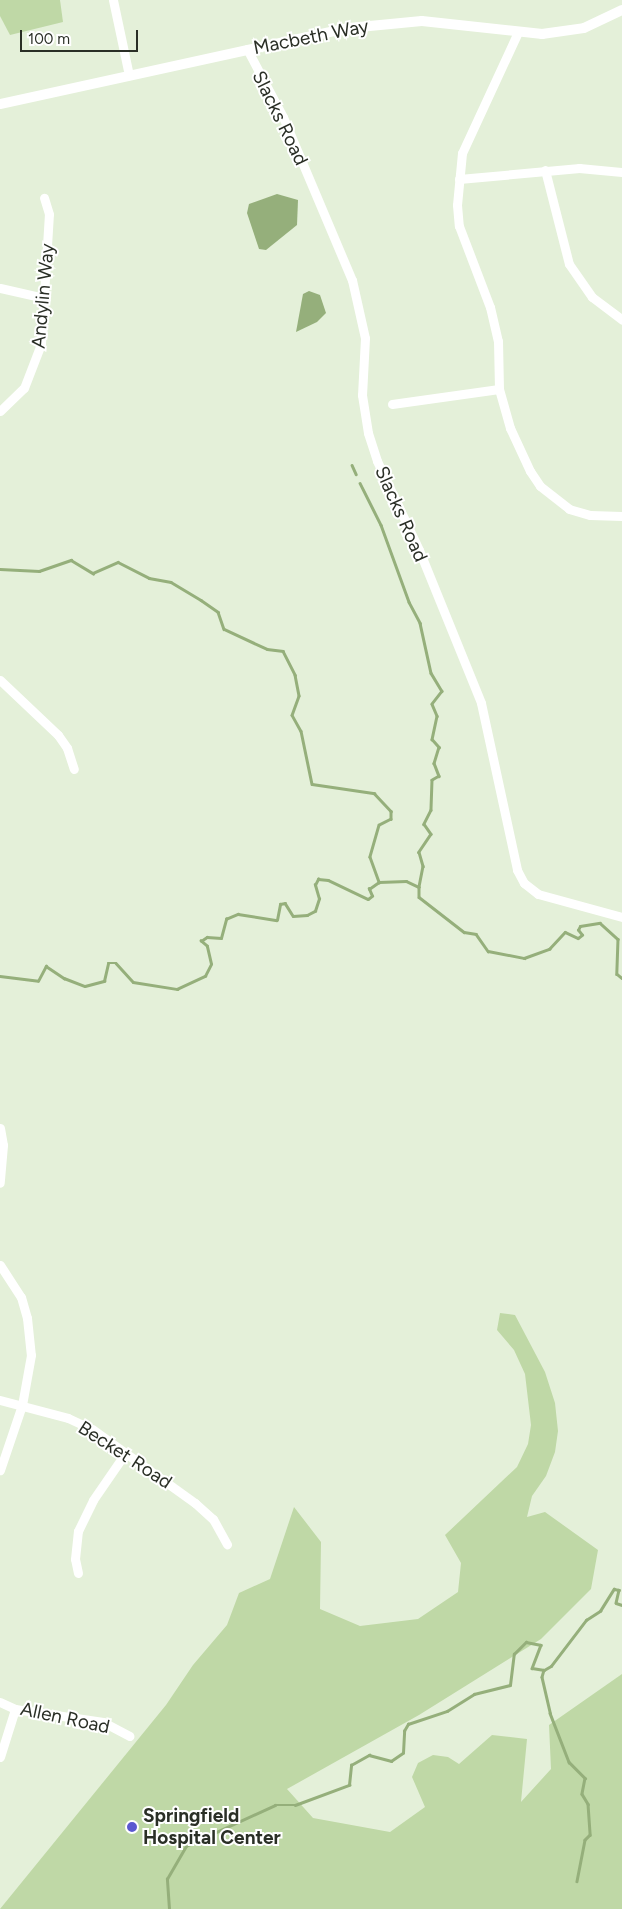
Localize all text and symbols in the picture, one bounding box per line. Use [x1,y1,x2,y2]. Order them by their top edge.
street label: Macbeth Way [251,15,371,59]
scale bar [22,20,140,52]
text: 100 m [28,30,70,48]
street label: Slacks Road [247,67,313,169]
street label: Andylin Way [27,242,59,350]
street label: Slacks Road [370,463,432,565]
street label: Becket Road [74,1416,176,1494]
street label: Allen Road [18,1697,112,1739]
place label: Springfield Hospital Center [143,1805,281,1849]
marker: Springfield Hospital Center [125,1820,139,1834]

